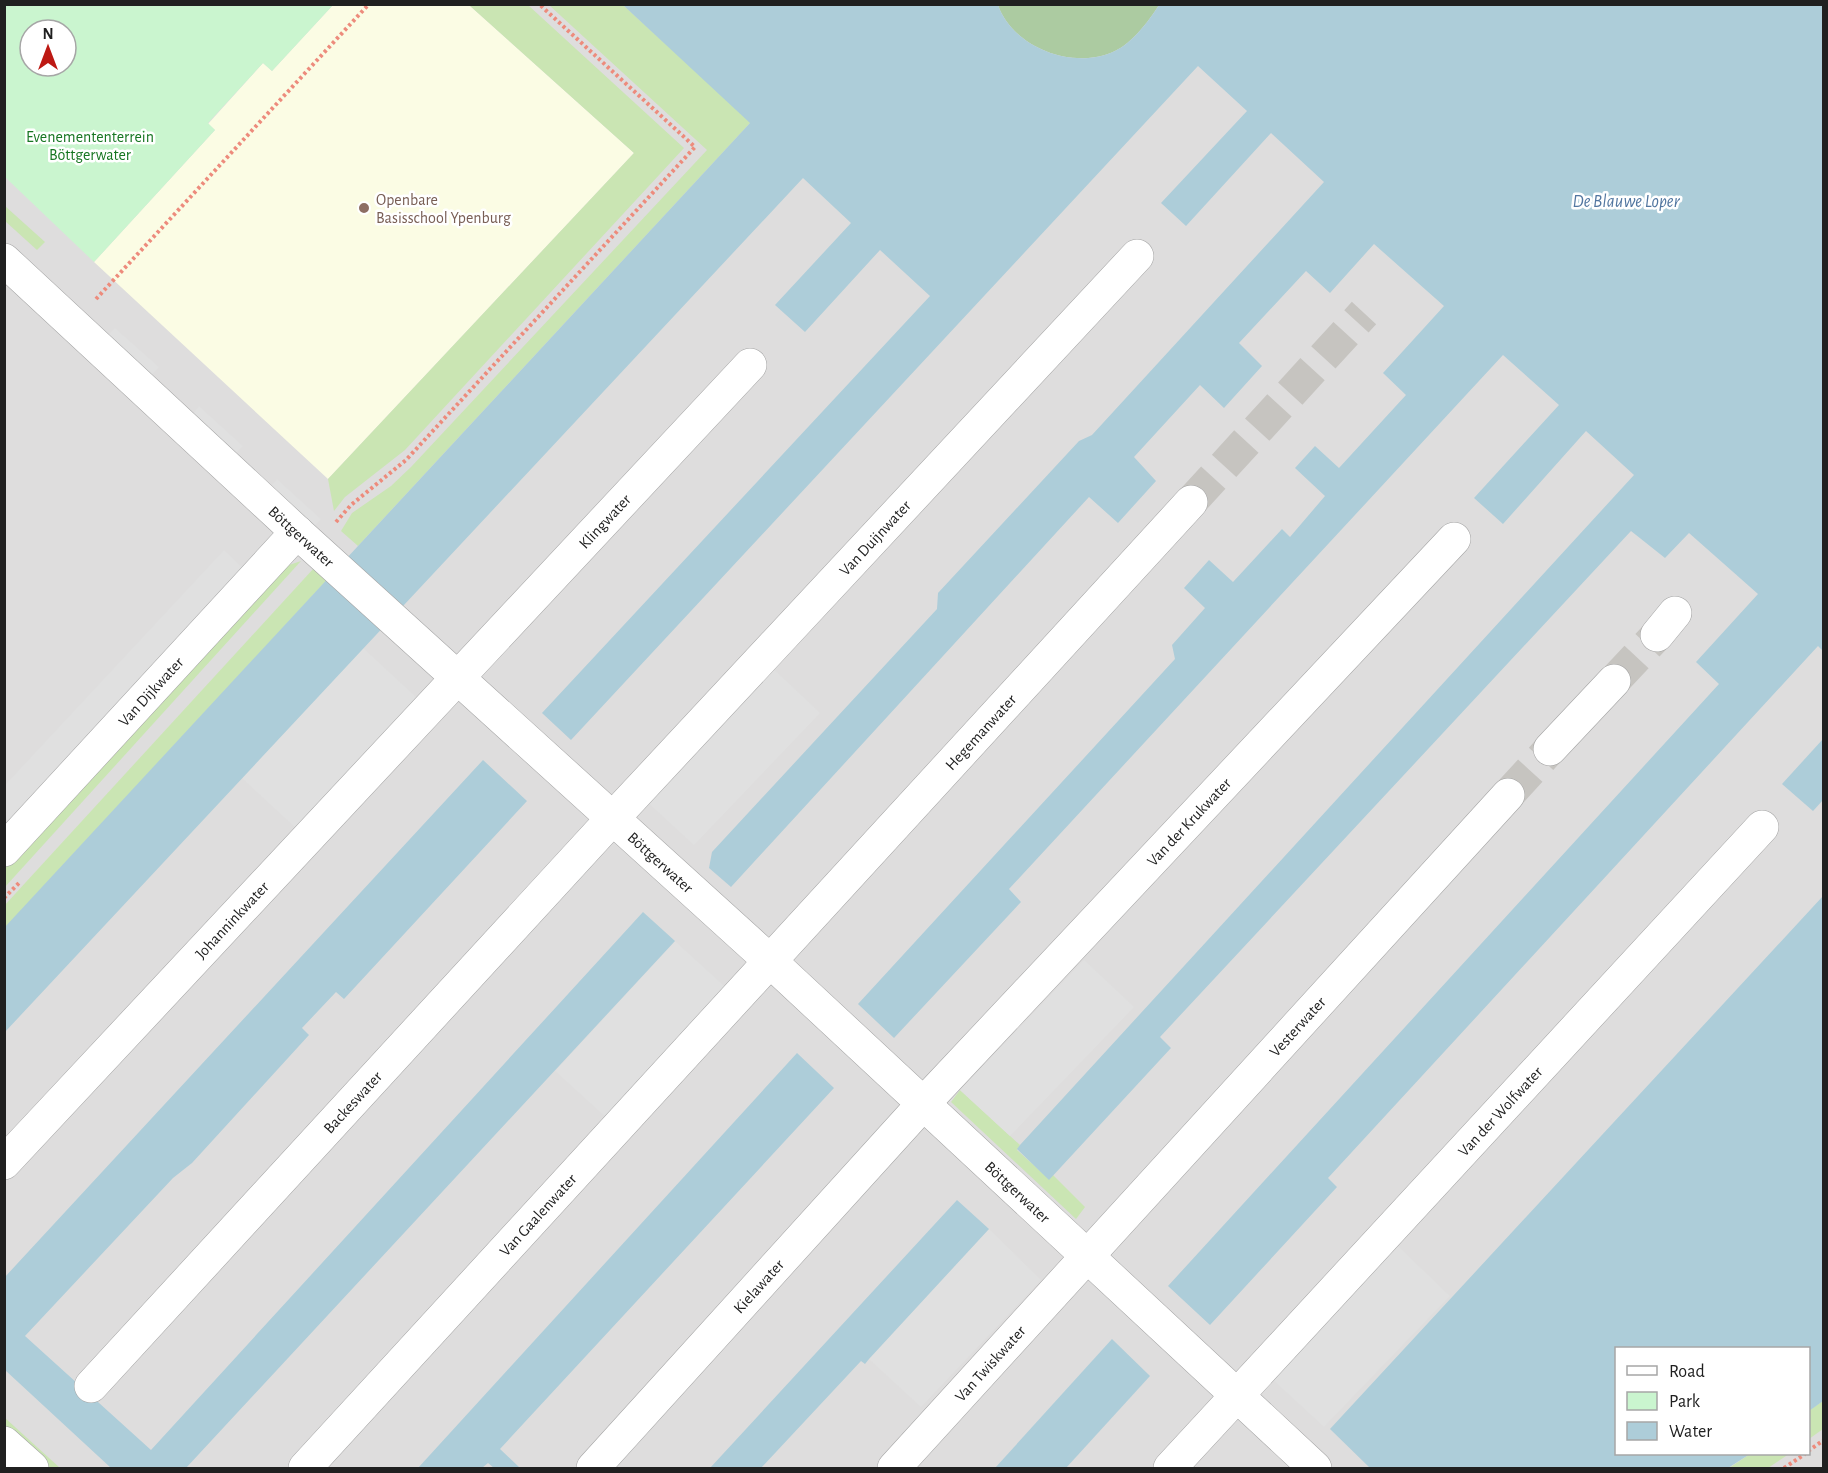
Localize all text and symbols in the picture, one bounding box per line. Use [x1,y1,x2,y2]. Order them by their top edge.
north arrow [18,18,78,78]
text: N [42,26,54,42]
park label: Evenemententerrein Böttgerwater [26,129,154,163]
place label: Openbare Basisschool Ypenburg [376,192,511,226]
water label: De Blauwe Loper [1572,193,1681,211]
marker: Openbare Basisschool Ypenburg [357,201,371,215]
street label: Klingwater [576,491,635,552]
street label: Van Duijnwater [837,497,915,579]
street label: Böttgerwater [265,503,337,571]
street label: Van Dijkwater [116,654,187,729]
street label: Hegemanwater [943,691,1020,773]
street label: Van der Krukwater [1144,774,1235,869]
street label: Böttgerwater [624,829,697,897]
street label: Johanninkwater [192,878,272,962]
street label: Vesterwater [1267,993,1329,1060]
street label: Van der Wolfwater [1455,1063,1546,1160]
street label: Backeswater [321,1068,386,1137]
street label: Böttgerwater [982,1159,1053,1227]
street label: Van Gaalenwater [497,1170,580,1259]
street label: Kielawater [731,1256,788,1316]
street label: Van Twiskwater [952,1322,1029,1405]
legend [1615,1347,1810,1455]
text: Road [1669,1363,1705,1381]
text: Park [1669,1393,1701,1411]
text: Water [1669,1423,1712,1441]

